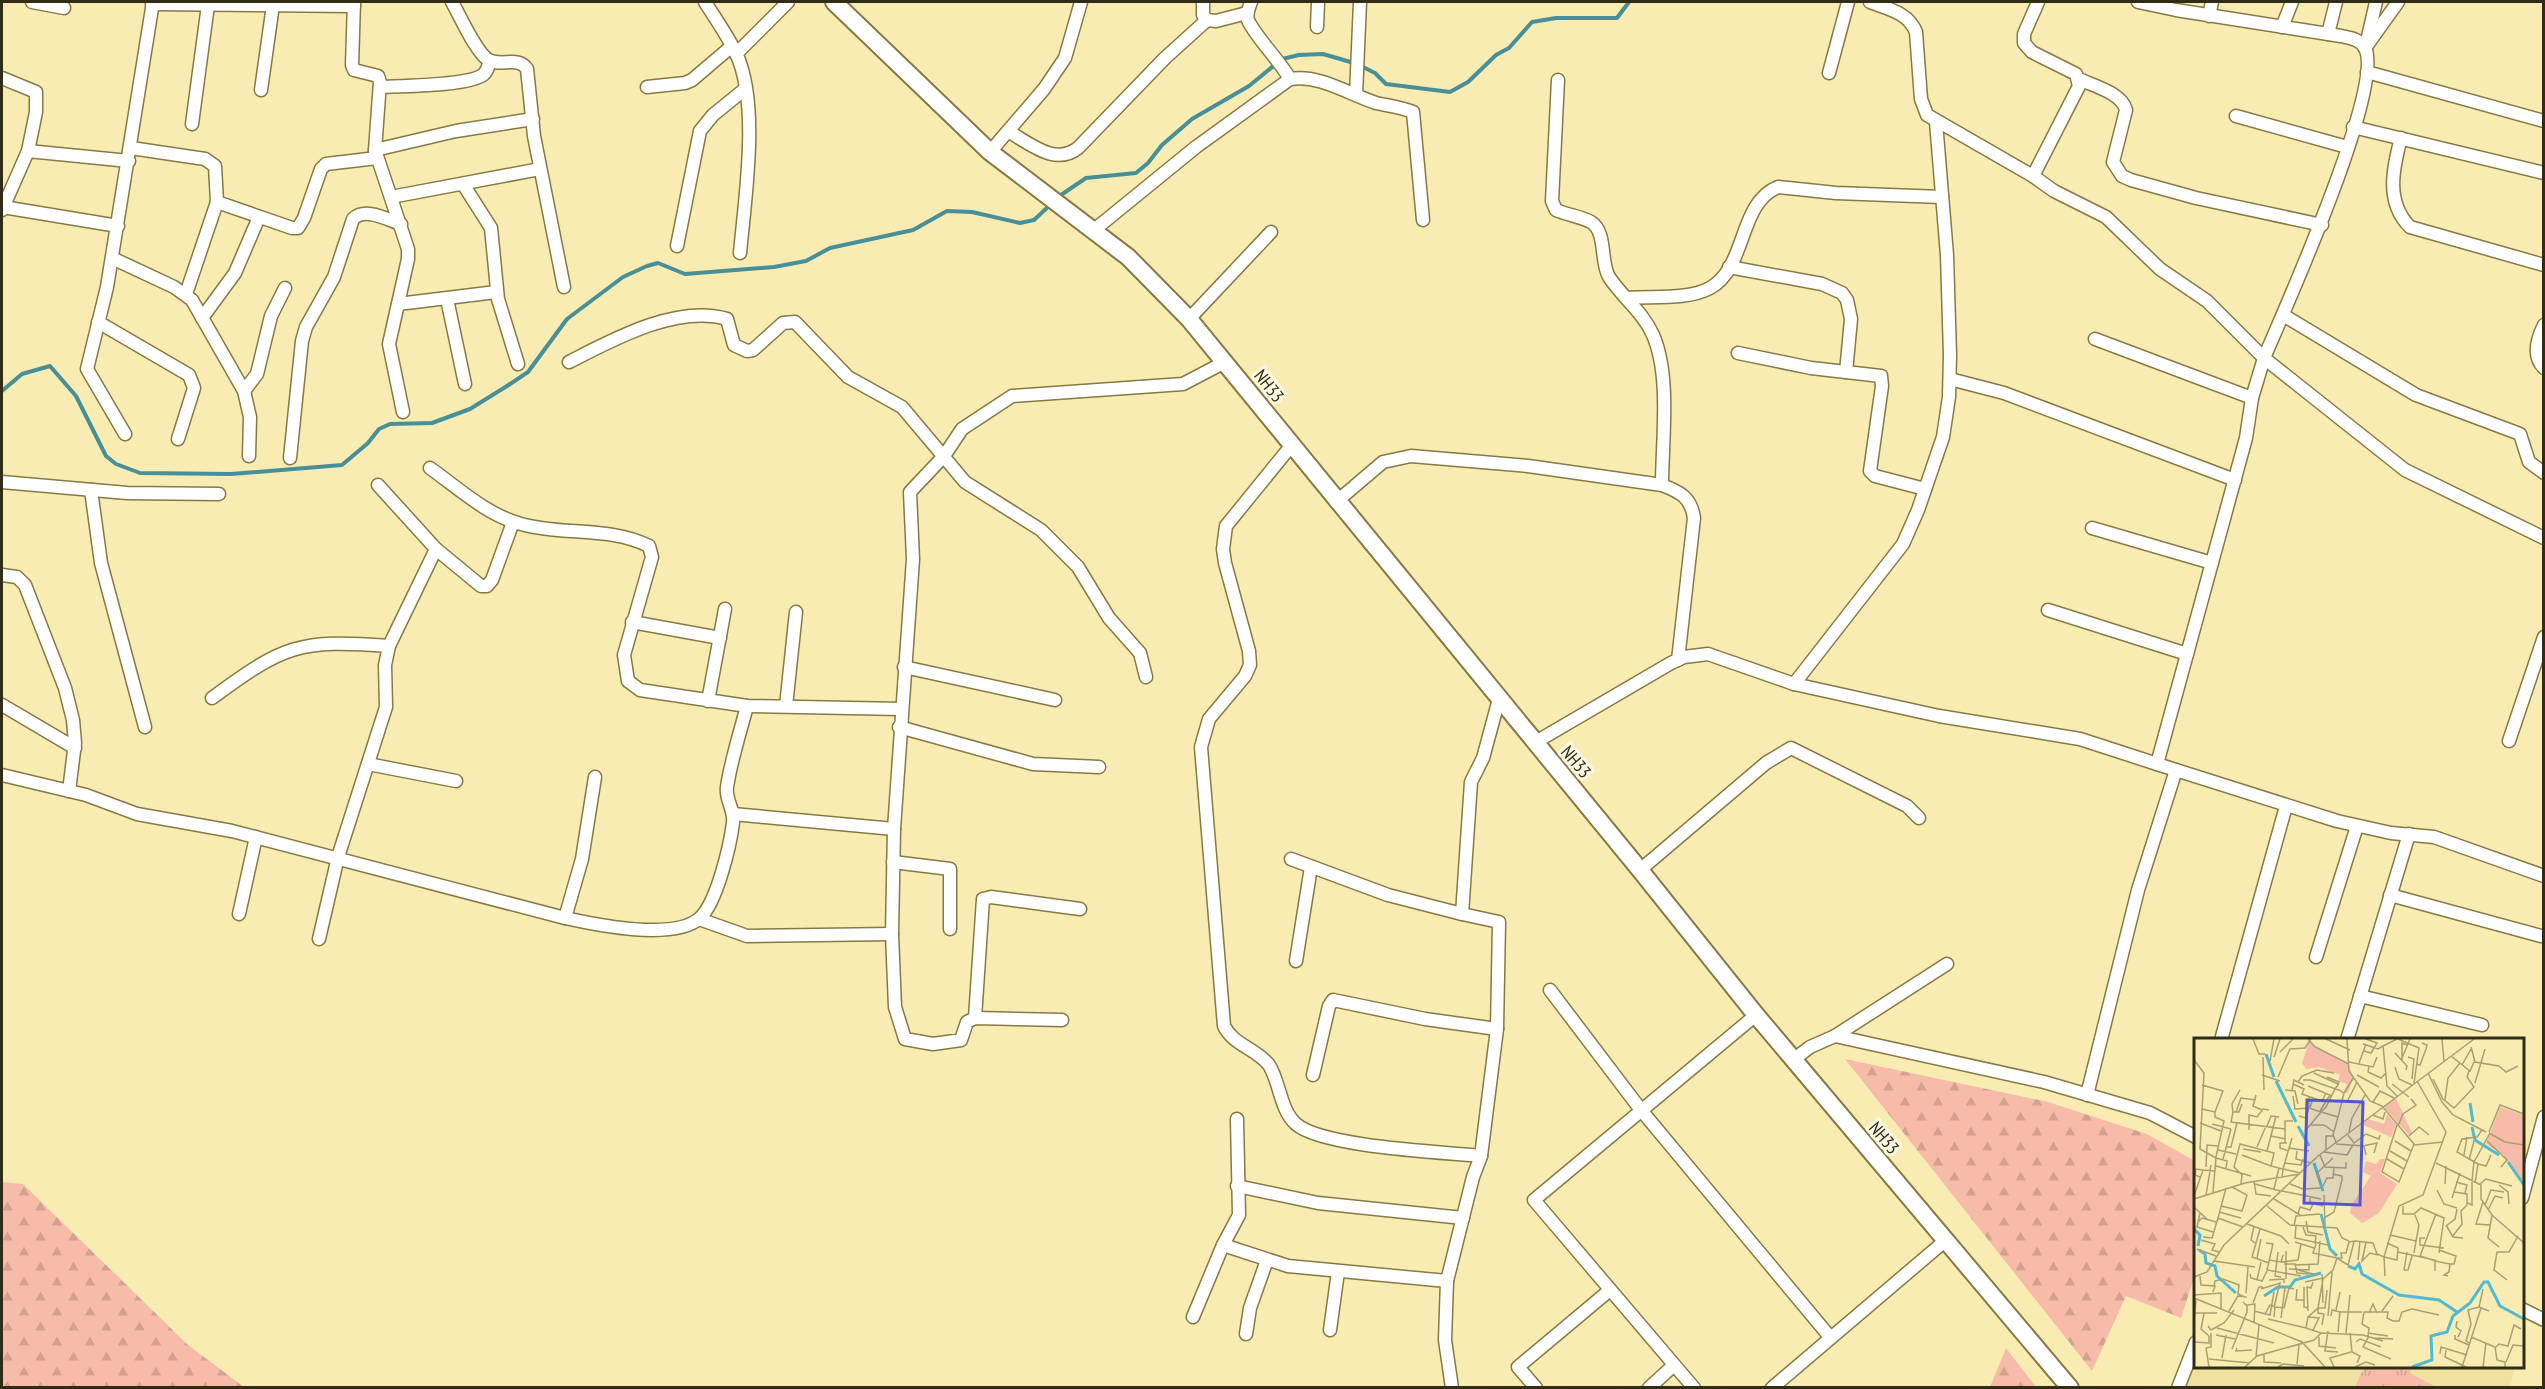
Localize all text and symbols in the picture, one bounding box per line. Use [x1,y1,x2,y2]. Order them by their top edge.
street label: NH33 [1249,365,1289,407]
street label: NH33 [1556,741,1597,783]
inset map [2194,1038,2524,1368]
street label: NH33 [1864,1117,1905,1159]

